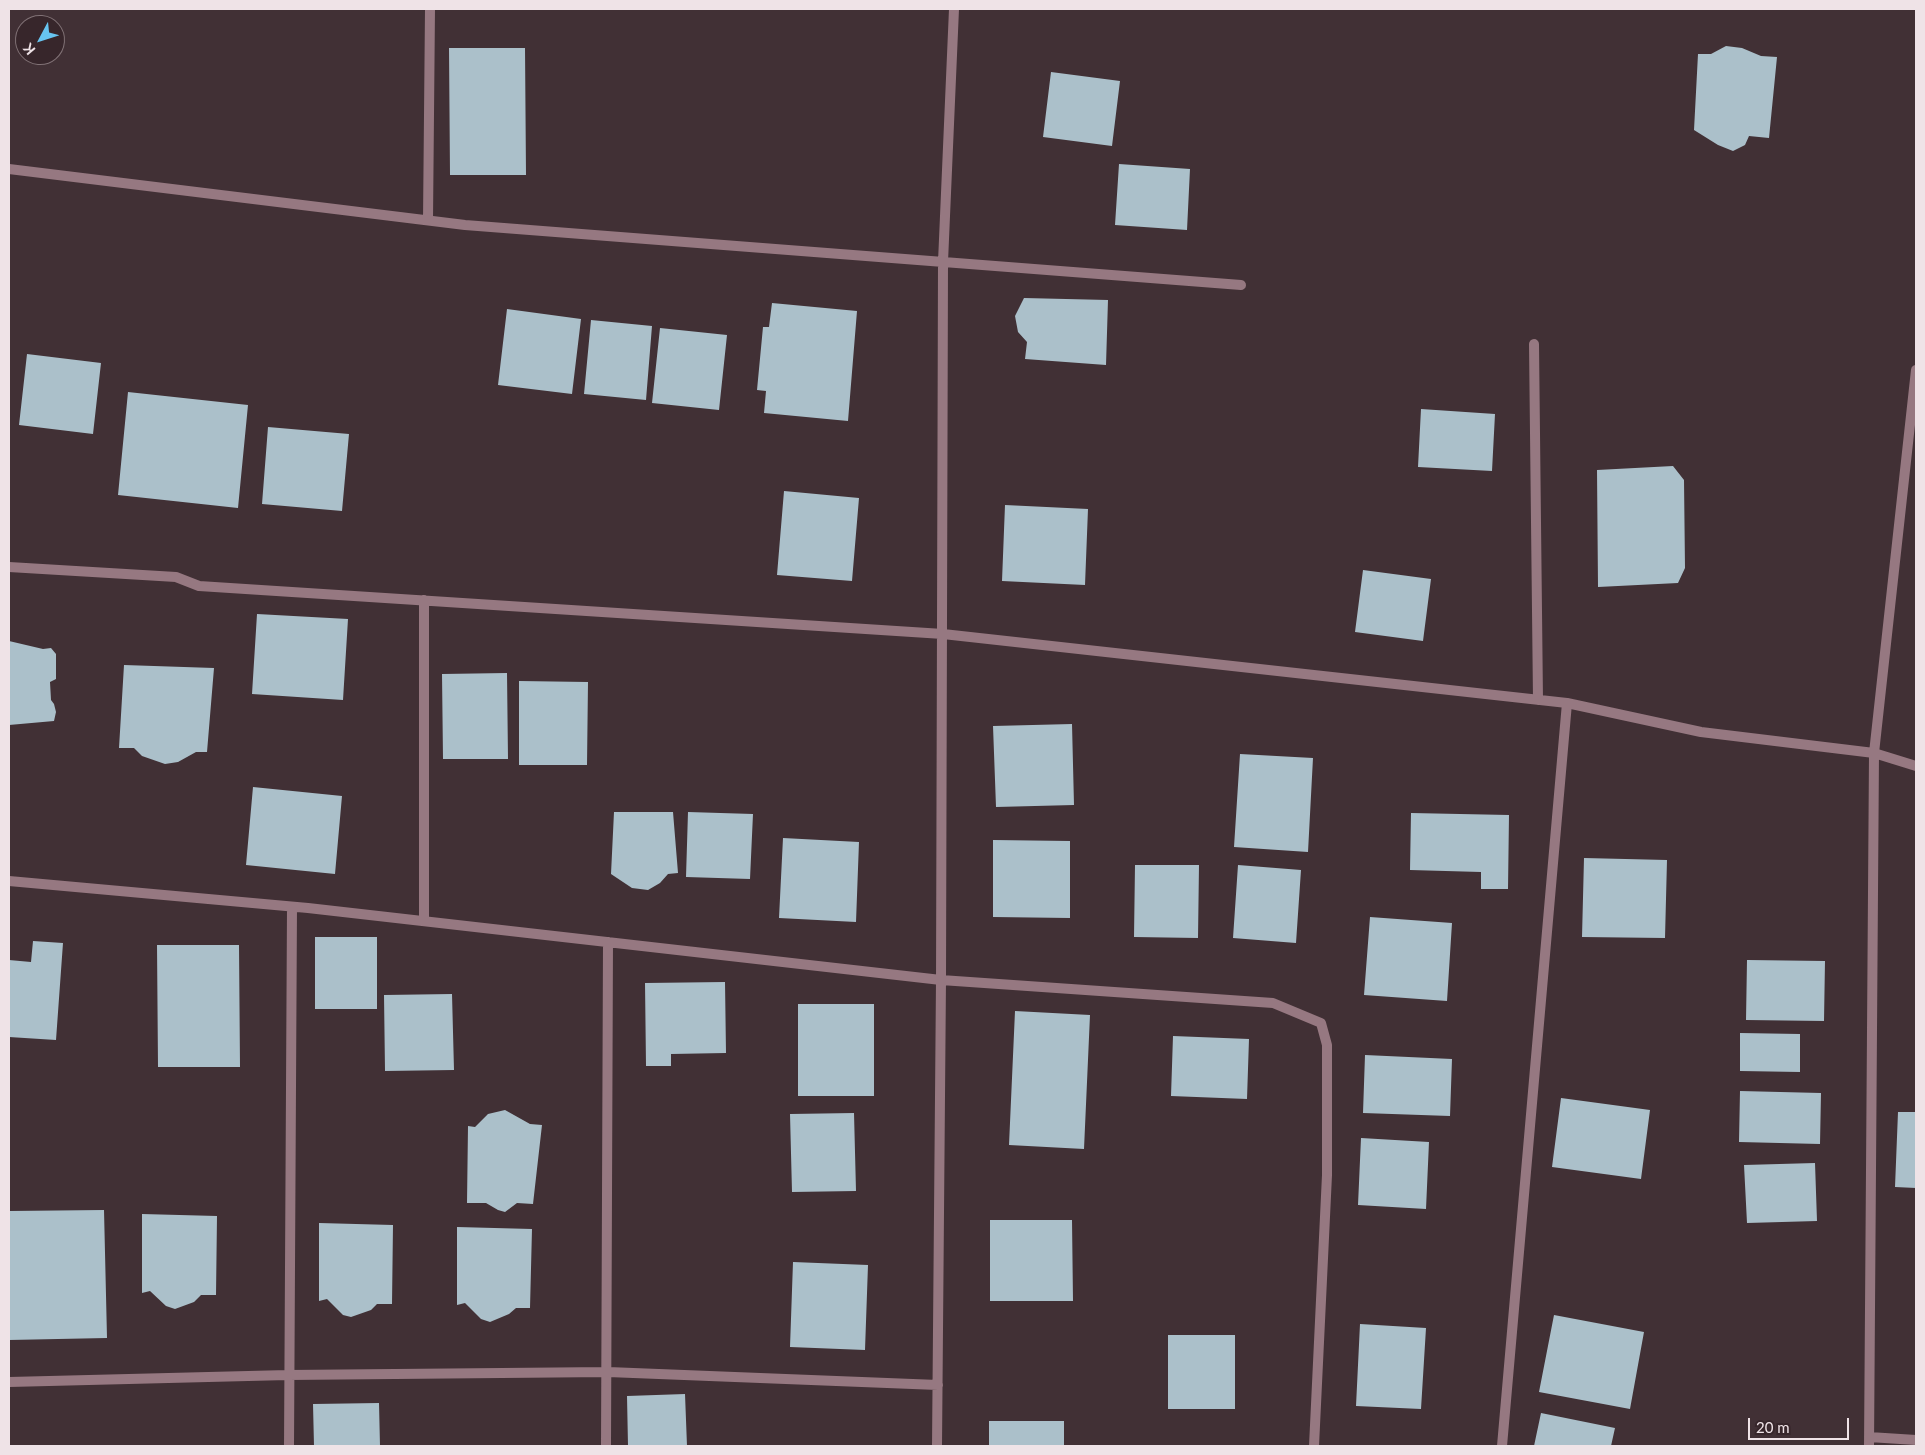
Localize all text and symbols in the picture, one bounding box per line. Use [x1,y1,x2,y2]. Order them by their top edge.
north arrow [15,15,65,65]
text: K [19,40,38,58]
scale bar [1750,1408,1851,1440]
text: 20 m [1756,1418,1790,1436]

